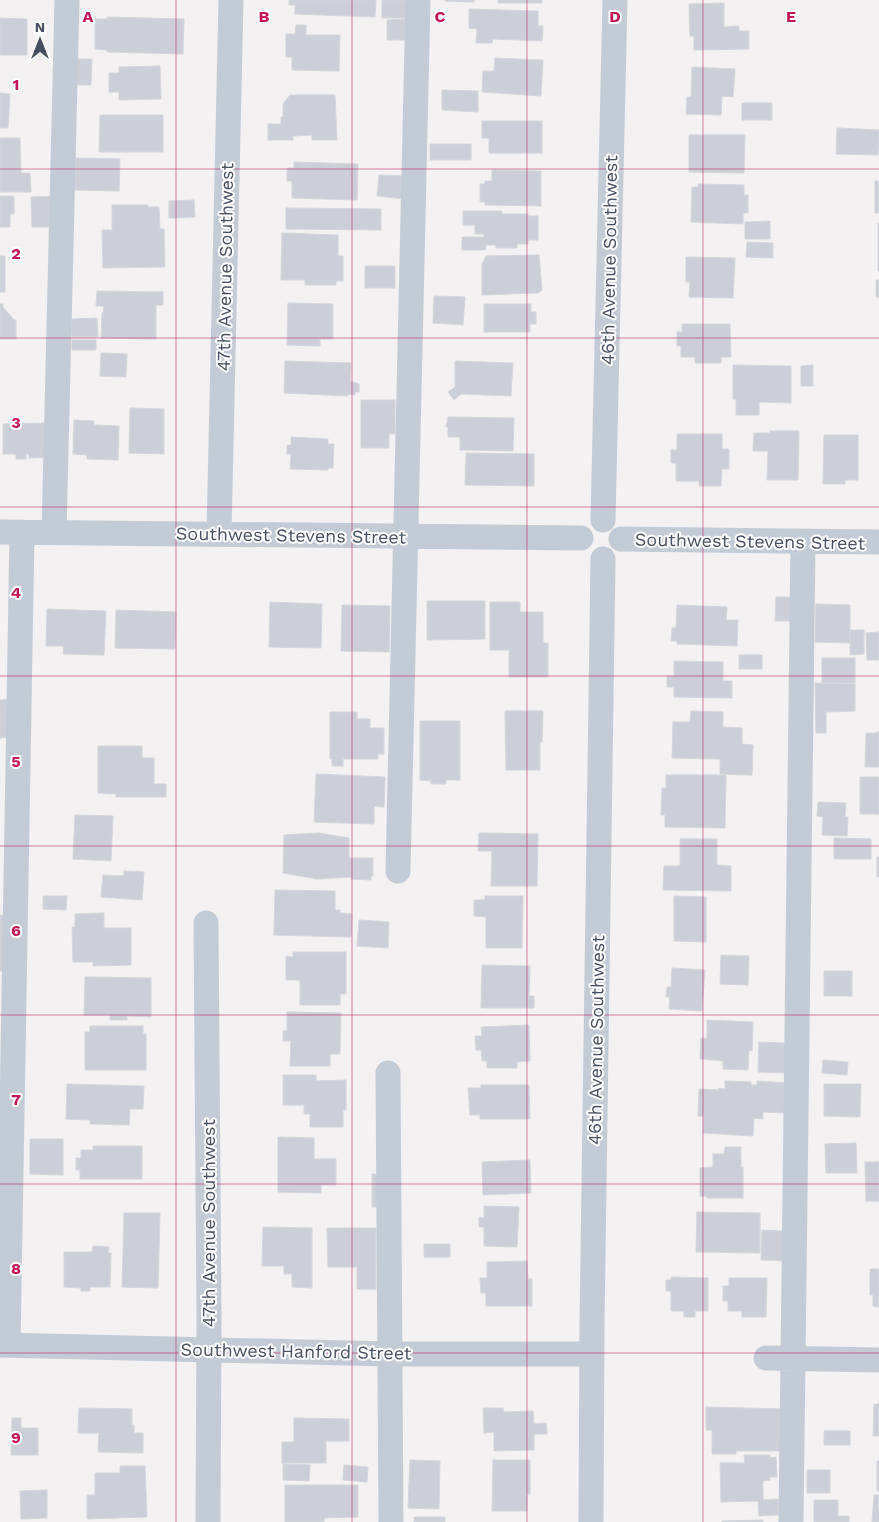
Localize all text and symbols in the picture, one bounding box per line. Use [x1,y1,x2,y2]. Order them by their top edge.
text: A [83,7,94,26]
text: B [259,7,270,26]
text: C [435,7,446,26]
text: D [609,7,621,26]
text: E [786,7,796,26]
north arrow [15,15,65,65]
text: N [35,19,45,35]
text: 1 [13,75,19,94]
street label: 46th Avenue Southwest [597,154,621,365]
street label: 47th Avenue Southwest [213,162,237,371]
text: 2 [11,244,21,263]
text: 3 [11,413,21,432]
street label: Southwest Stevens Street [176,522,407,548]
street label: Southwest Stevens Street [635,528,866,554]
text: 4 [11,583,21,602]
text: 5 [11,752,21,771]
text: 6 [11,921,21,940]
street label: 46th Avenue Southwest [584,934,608,1145]
text: 7 [11,1090,21,1109]
street label: 47th Avenue Southwest [198,1118,219,1327]
text: 8 [11,1259,21,1278]
street label: Southwest Hanford Street [180,1338,412,1364]
text: 9 [11,1428,21,1447]

